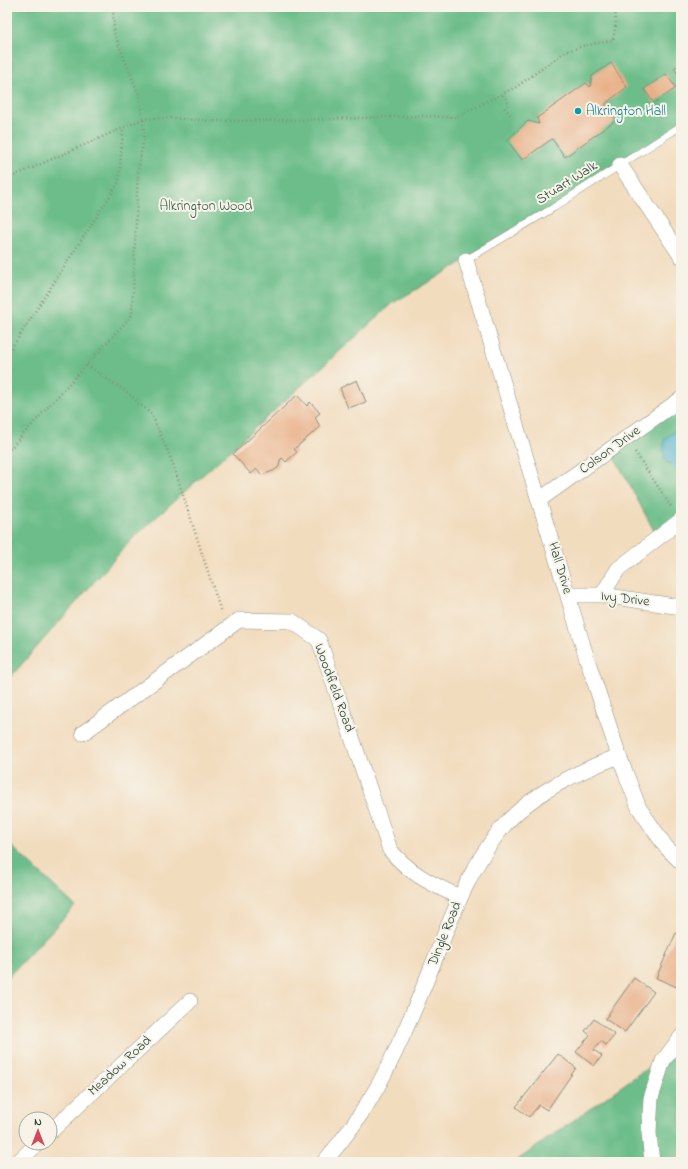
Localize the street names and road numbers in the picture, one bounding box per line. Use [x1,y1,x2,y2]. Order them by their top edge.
street label: Stuart Walk [532,155,602,210]
street label: Colson Drive [575,420,645,479]
street label: Hall Drive [542,540,578,597]
street label: Ivy Drive [599,586,651,614]
street label: Woodfield Road [308,641,360,735]
street label: Dingle Road [422,898,468,971]
street label: Meadow Road [83,1031,157,1101]

